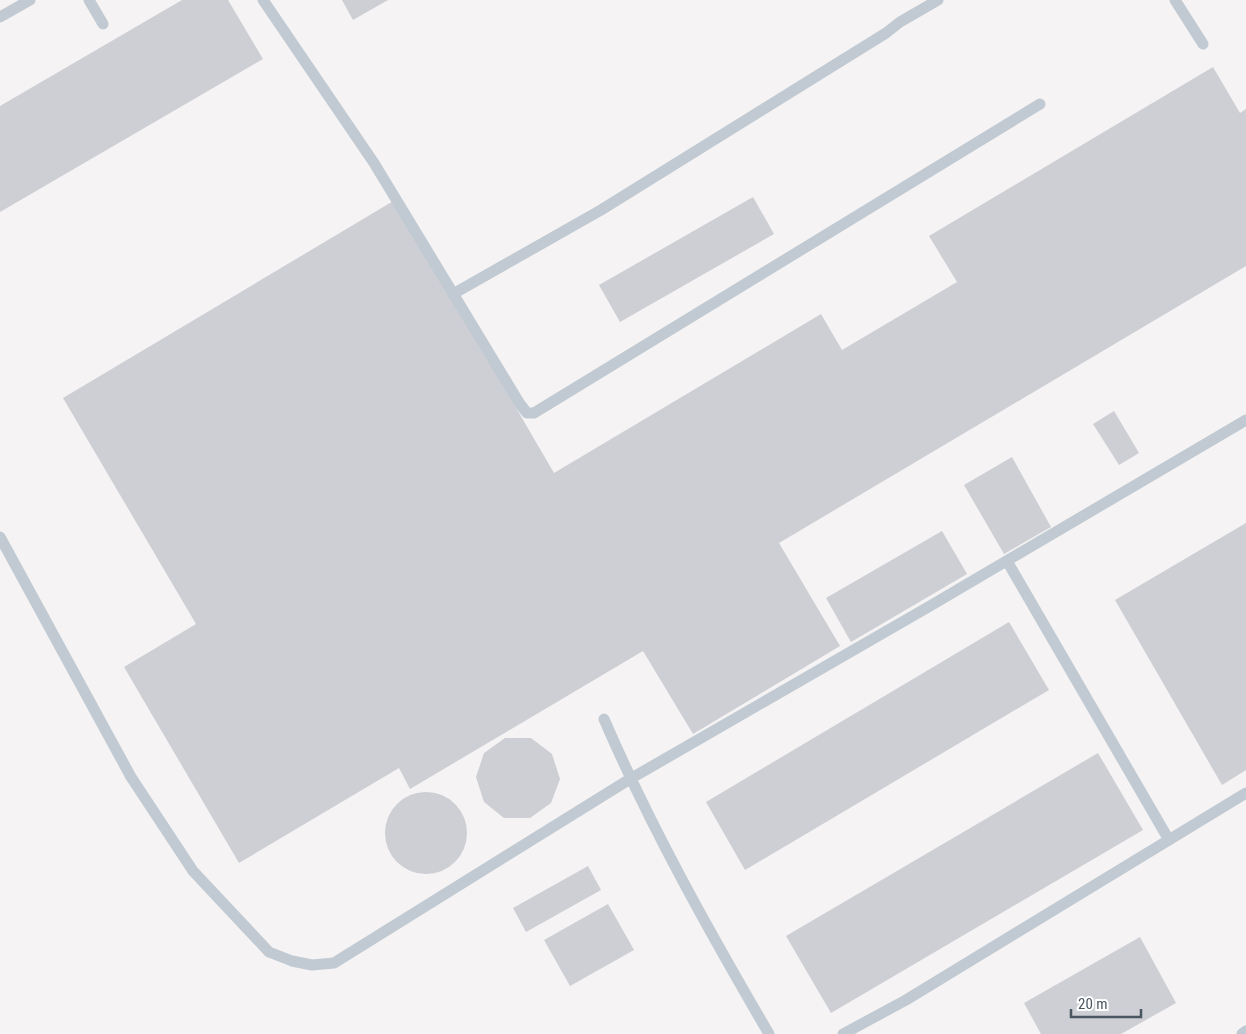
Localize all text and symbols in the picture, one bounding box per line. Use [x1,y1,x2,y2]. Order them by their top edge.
scale bar [1071,986,1141,1018]
text: 20 m [1078,995,1108,1013]

